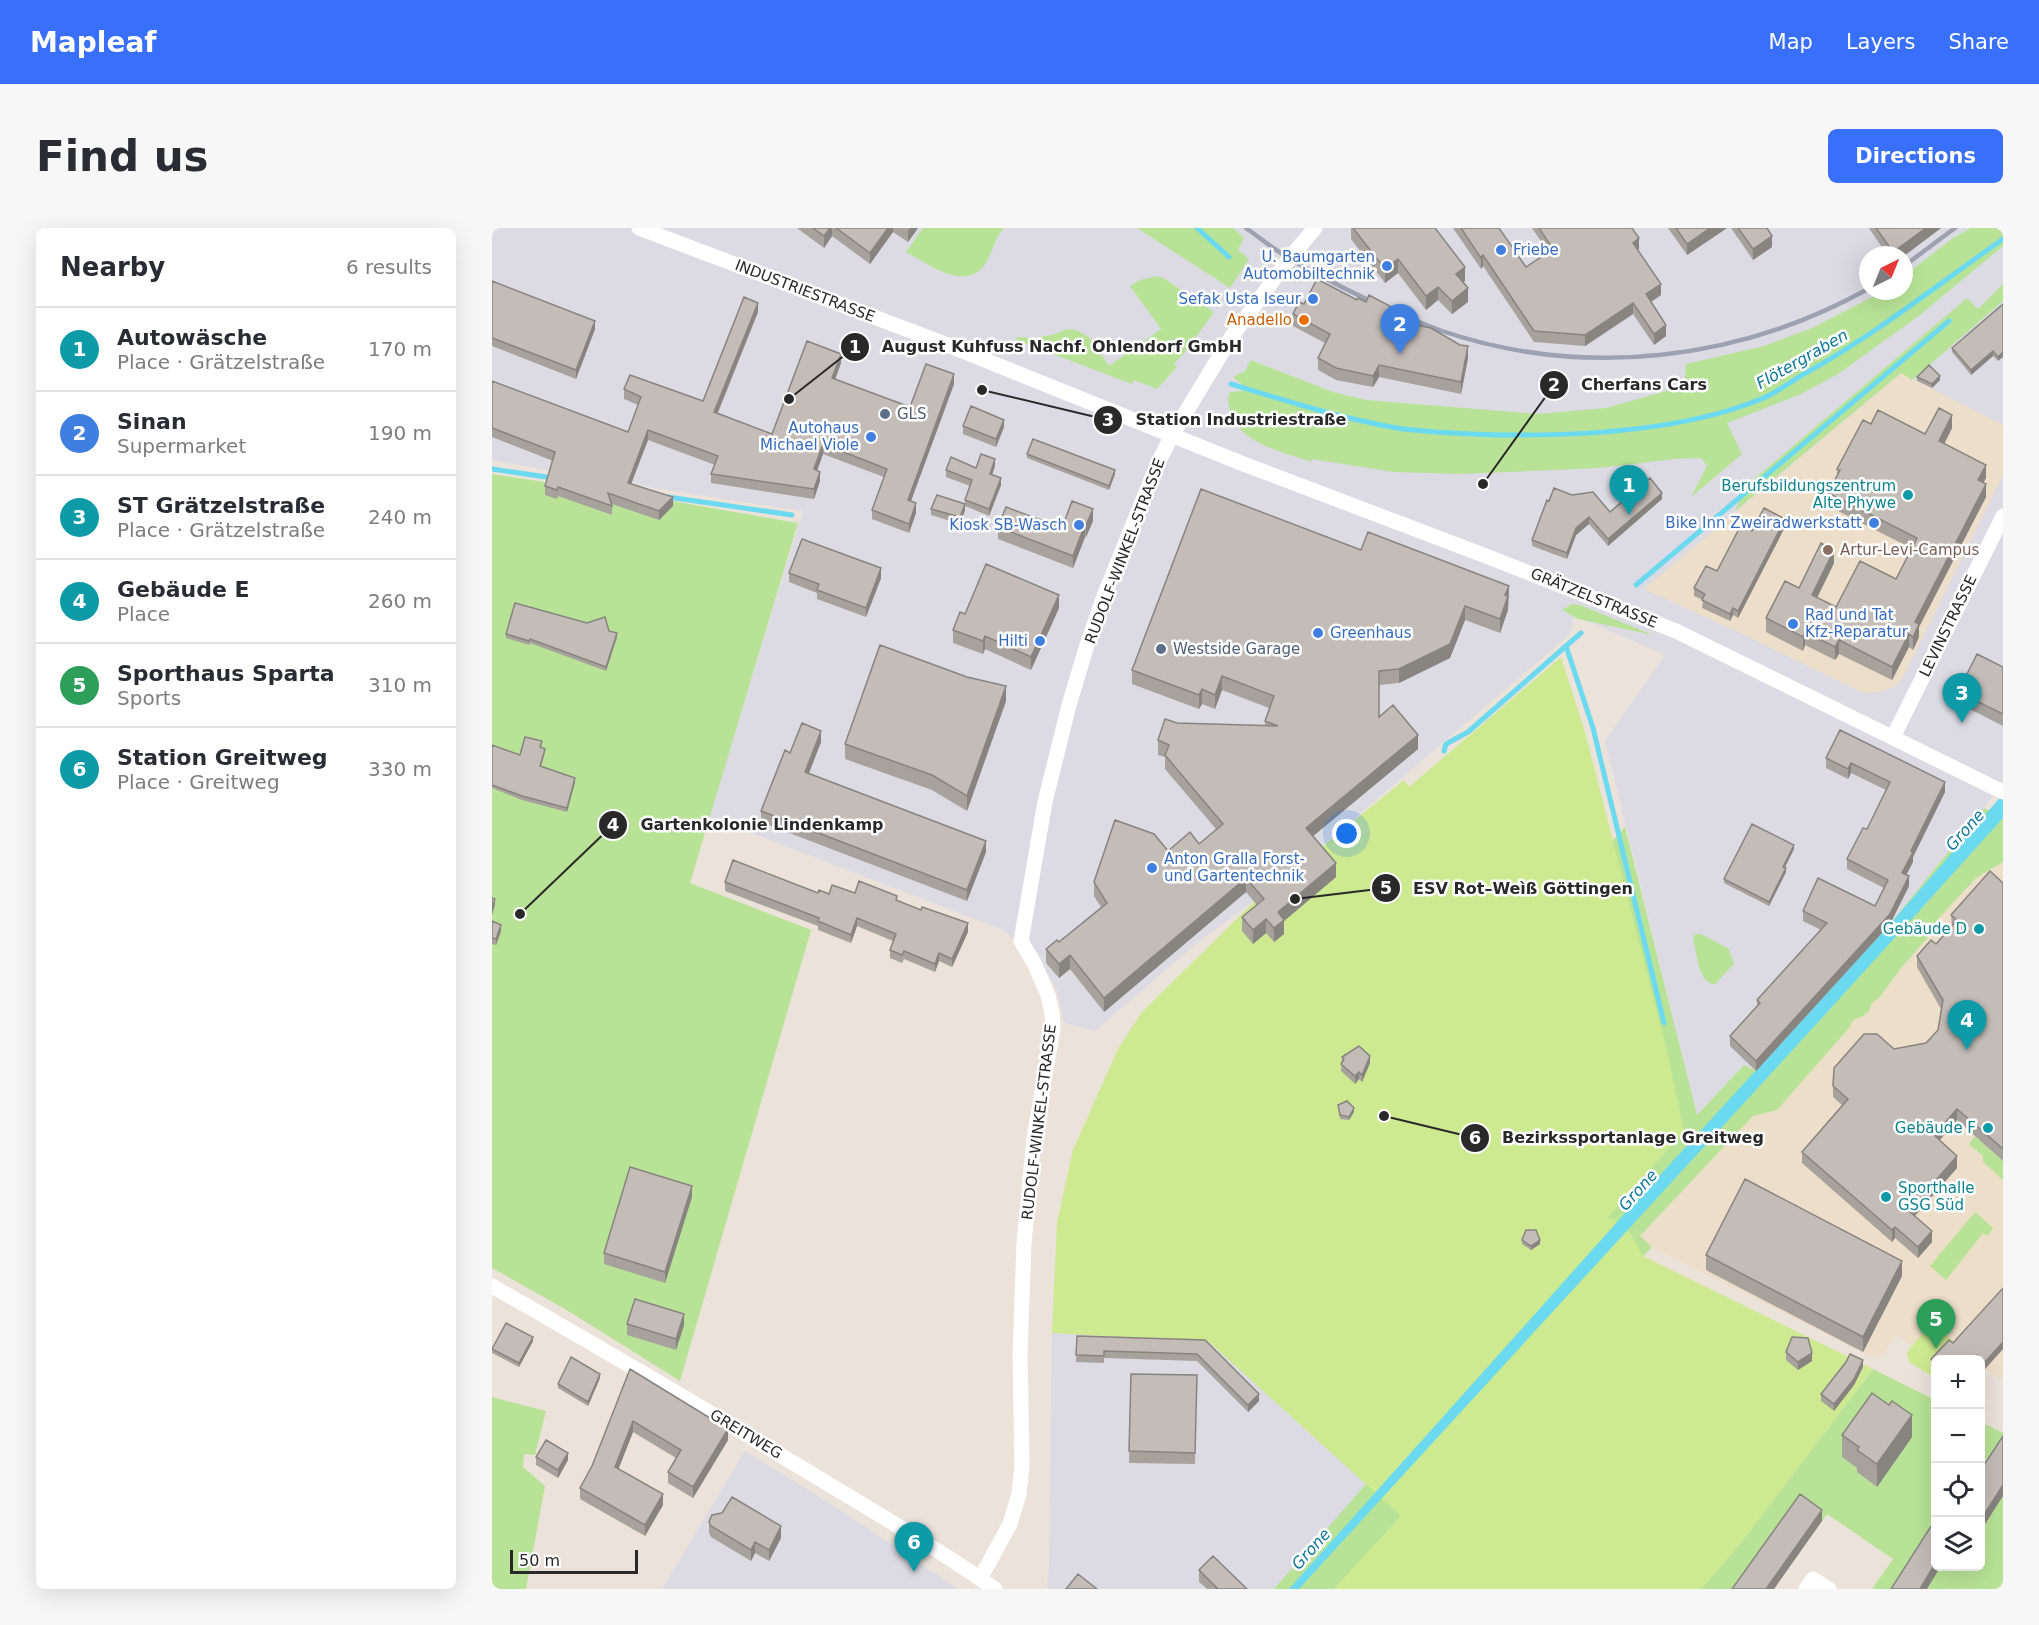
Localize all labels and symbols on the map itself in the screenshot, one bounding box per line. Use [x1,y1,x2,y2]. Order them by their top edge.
place label: Friebe [1513,241,1559,259]
marker: Friebe [1494,243,1508,257]
north arrow [1859,246,1913,300]
place label: U. Baumgarten Automobiltechnik [1243,248,1375,283]
street label: INDUSTRIESTRASSE [732,256,878,326]
marker: U. Baumgarten Automobiltechnik [1380,259,1394,273]
place label: Sefak Usta Iseur [1179,290,1302,308]
marker: Sefak Usta Iseur [1306,292,1320,306]
pin: 2 [1380,304,1420,354]
place label: Anadello [1227,311,1292,329]
marker: Anadello [1297,313,1311,327]
water label: Flötergraben [1753,325,1851,393]
callout: August Kuhfuss Nachf. Ohlendorf GmbH [840,330,1254,364]
text: 1 [849,336,861,357]
text: August Kuhfuss Nachf. Ohlendorf GmbH [882,337,1242,356]
callout: Cherfans Cars [1539,368,1719,402]
text: 2 [1548,374,1560,395]
text: Cherfans Cars [1581,375,1707,394]
callout: Station Industriestraße [1093,403,1358,437]
place label: GLS [897,405,927,423]
marker: GLS [878,407,892,421]
text: 3 [1102,409,1114,430]
text: Station Industriestraße [1136,410,1347,429]
place label: Autohaus Michael Viole [760,419,859,454]
marker: Autohaus Michael Viole [864,430,878,444]
street label: RUDOLF-WINKEL-STRASSE [1081,456,1169,646]
pin: 1 [1610,466,1648,515]
place label: Berufsbildungszentrum Alte Phywe [1721,477,1896,512]
marker: Berufsbildungszentrum Alte Phywe [1901,488,1915,502]
place label: Bike Inn Zweiradwerkstatt [1665,514,1862,532]
place label: Kiosk SB-Wasch [949,516,1067,534]
marker: Bike Inn Zweiradwerkstatt [1867,516,1881,530]
marker: Kiosk SB-Wasch [1072,518,1086,532]
place label: Artur-Levi-Campus [1840,541,1980,559]
marker: Artur-Levi-Campus [1821,543,1835,557]
street label: GRÄTZELSTRASSE [1528,563,1660,632]
street label: LEVINSTRASSE [1916,572,1980,680]
place label: Rad und Tat Kfz-Reparatur [1805,606,1909,641]
marker: Rad und Tat Kfz-Reparatur [1786,617,1800,631]
place label: Greenhaus [1330,624,1412,642]
marker: Greenhaus [1311,626,1325,640]
place label: Hilti [998,632,1028,650]
marker: Hilti [1033,634,1047,648]
place label: Westside Garage [1173,640,1300,658]
marker: Westside Garage [1154,642,1168,656]
pin: 3 [1942,674,1982,723]
water label: Grone [1942,805,1988,854]
callout: Gartenkolonie Lindenkamp [598,808,895,842]
text: 4 [607,814,619,835]
text: Gartenkolonie Lindenkamp [640,815,884,834]
your location [1332,819,1361,848]
place label: Anton Gralla Forst- und Gartentechnik [1164,850,1305,885]
marker: Anton Gralla Forst- und Gartentechnik [1145,861,1159,875]
callout: ESV Rot–Weìß Göttingen [1371,871,1645,905]
text: 5 [1380,877,1392,898]
text: ESV Rot–Weìß Göttingen [1413,879,1633,898]
place label: Gebäude D [1883,920,1967,938]
marker: Gebäude D [1972,922,1986,936]
pin: 4 [1948,1000,1986,1050]
street label: RUDOLF-WINKEL-STRASSE [1018,1023,1060,1221]
place label: Gebäude F [1895,1119,1976,1137]
callout: Bezirkssportanlage Greitweg [1460,1121,1775,1155]
marker: Gebäude F [1981,1121,1995,1135]
text: 6 [1469,1127,1481,1148]
text: Bezirkssportanlage Greitweg [1502,1128,1764,1147]
water label: Grone [1615,1165,1661,1214]
place label: Sporthalle GSG Süd [1898,1179,1975,1214]
marker: Sporthalle GSG Süd [1879,1190,1893,1204]
pin: 5 [1916,1300,1956,1349]
street label: GREITWEG [707,1405,785,1463]
pin: 6 [894,1522,934,1572]
water label: Grone [1288,1524,1334,1573]
scale bar [510,1547,638,1574]

